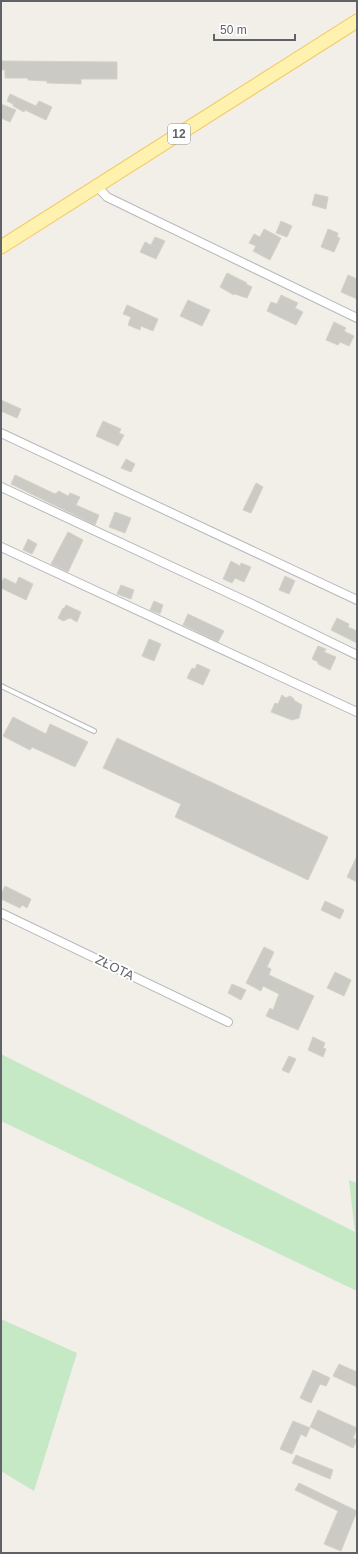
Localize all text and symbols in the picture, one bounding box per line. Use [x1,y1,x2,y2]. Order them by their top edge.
scale bar [214,16,295,42]
text: 50 m [220,23,247,37]
road number: 12 [168,124,190,144]
street label: ZŁOTA [93,952,137,983]

